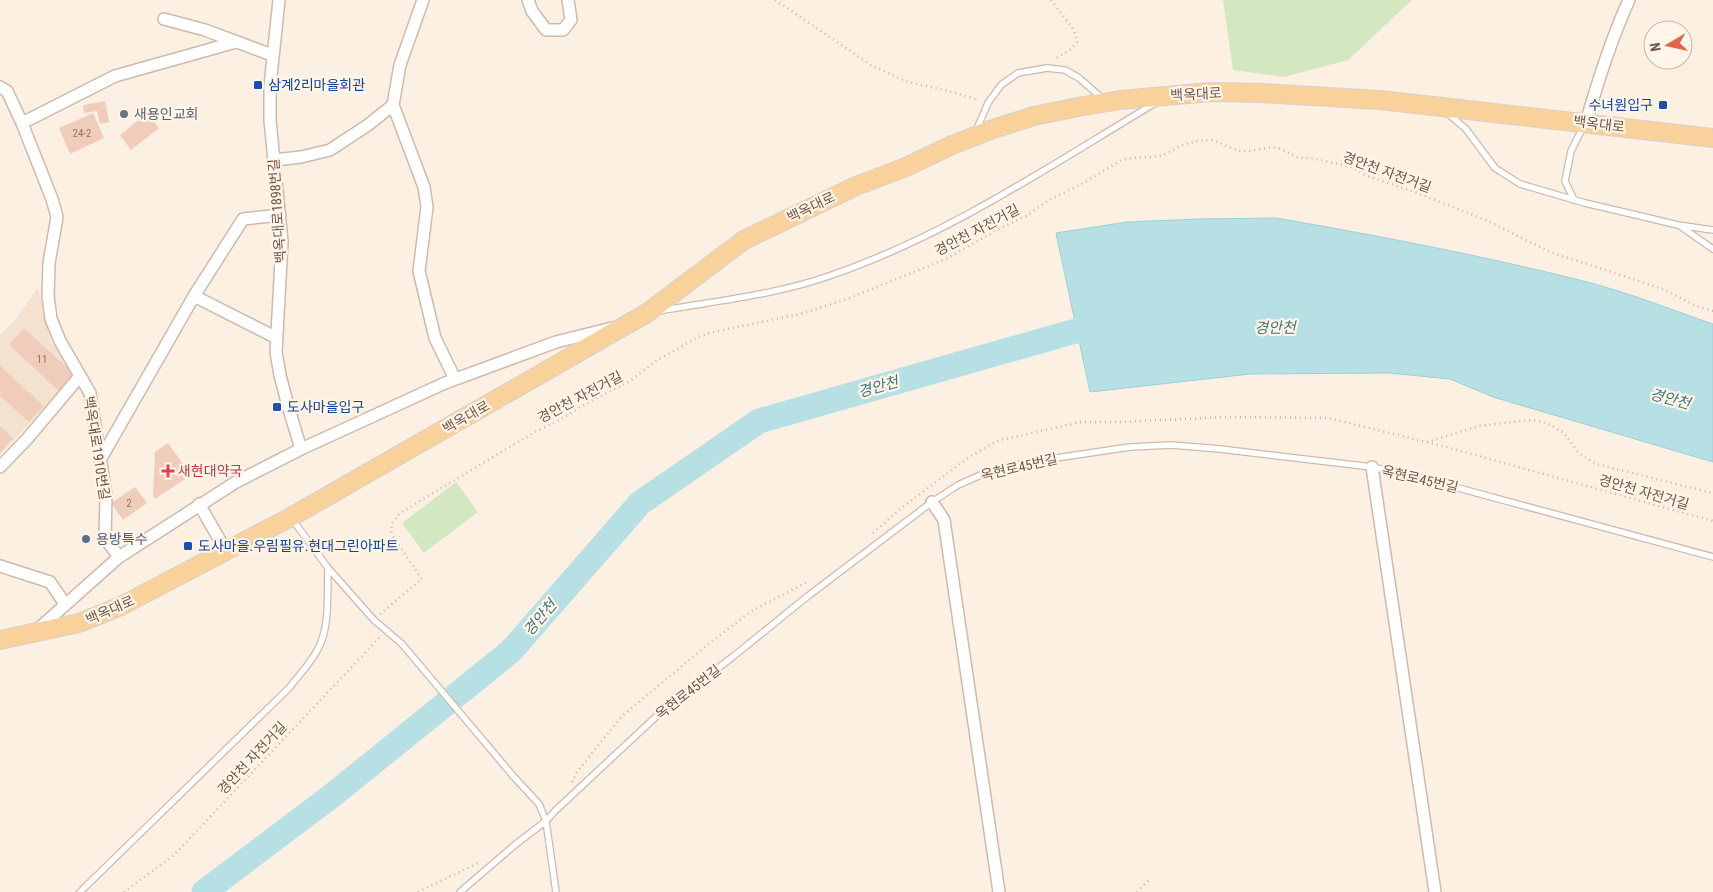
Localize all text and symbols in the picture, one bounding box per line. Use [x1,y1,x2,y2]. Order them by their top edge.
north arrow [1643,20,1693,70]
text: N [1647,42,1664,53]
place label: 삼계2리마을회관 [268,77,365,93]
marker: 삼계2리마을회관 [252,79,264,91]
street label: 백옥대로 [1170,85,1222,103]
place label: 수녀원입구 [1589,97,1653,113]
marker: 수녀원입구 [1657,99,1669,111]
place label: 새용인교회 [134,106,198,122]
marker: 새용인교회 [118,108,130,120]
street label: 백옥대로 [1572,113,1626,135]
house number: 24-2 [72,127,92,140]
street label: 경안천 자전거길 [1340,149,1434,195]
street label: 백옥대로1898번길 [265,158,289,264]
street label: 백옥대로 [784,188,838,225]
street label: 경안천 자전거길 [932,201,1022,259]
water label: 경안천 [1254,319,1298,337]
house number: 11 [37,353,47,366]
street label: 경안천 자전거길 [535,368,625,426]
water label: 경안천 [856,372,902,401]
water label: 경안천 [1648,385,1694,414]
street label: 백옥대로1910번길 [81,395,113,501]
street label: 백옥대로 [440,397,492,437]
place label: 도사마을입구 [287,399,364,415]
marker: 도사마을입구 [271,401,283,413]
street label: 옥현로45번길 [979,450,1059,484]
street label: 옥현로45번길 [1380,462,1460,496]
place label: 새현대약국 [178,463,243,479]
marker: 새현대약국 [162,465,174,477]
street label: 경안천 자전거길 [1597,471,1691,513]
house number: 2 [126,497,132,510]
place label: 용방특수 [96,531,148,547]
marker: 용방특수 [80,533,92,545]
place label: 도사마을.우림필유.현대그린아파트 [198,538,399,554]
marker: 도사마을.우림필유.현대그린아파트 [182,540,194,552]
street label: 백옥대로 [83,592,137,628]
water label: 경안천 [520,595,562,640]
street label: 옥현로45번길 [652,662,724,722]
street label: 경안천 자전거길 [214,718,290,798]

